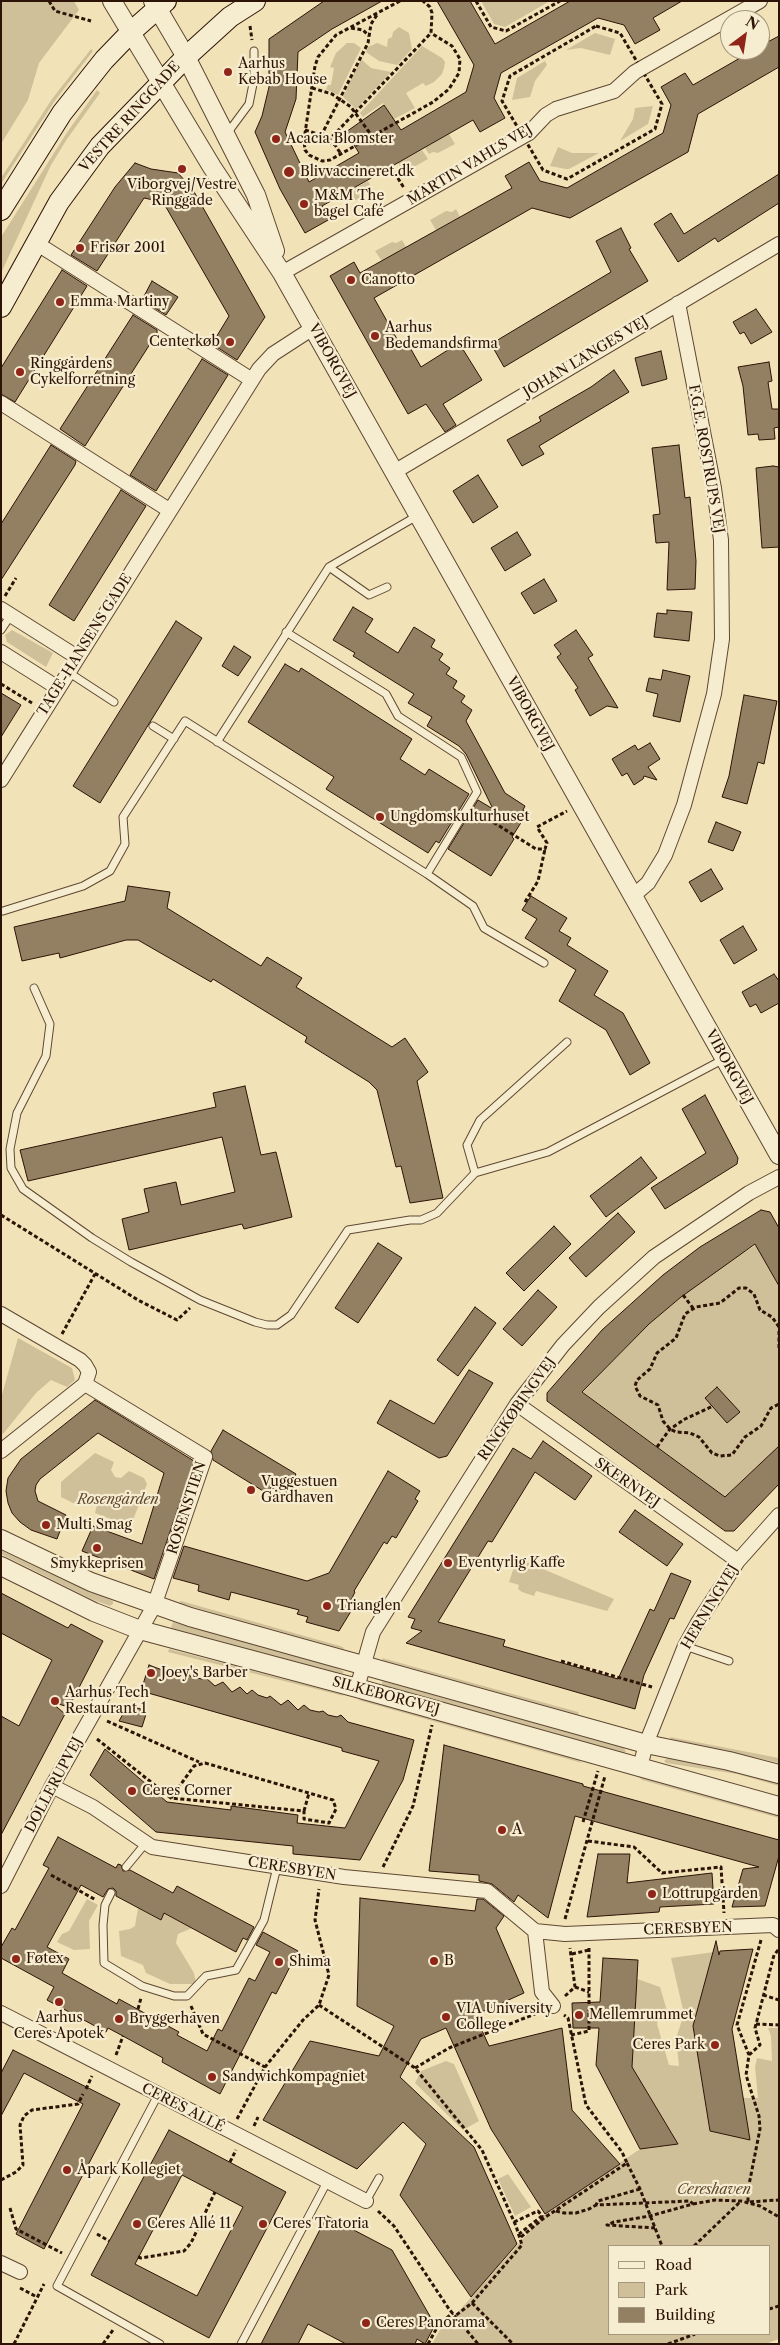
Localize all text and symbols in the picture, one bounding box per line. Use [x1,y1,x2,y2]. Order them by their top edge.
north arrow [720,10,770,60]
text: N [742,12,762,34]
place label: Aarhus Kebab House [238,56,327,88]
street label: VESTRE RINGGADE [76,58,184,176]
marker: Aarhus Kebab House [222,66,234,78]
street label: MARTIN VAHLS VEJ [404,121,536,209]
place label: Acacia Blomster [286,131,394,147]
marker: Acacia Blomster [270,133,282,145]
marker: Viborgvej/Vestre Ringgade [176,163,188,175]
place label: Blivvaccineret.dk [300,164,414,180]
marker: Blivvaccineret.dk [282,165,296,179]
place label: Viborgvej/Vestre Ringgade [127,177,237,210]
place label: M&M The bagel Café [314,188,384,220]
marker: M&M The bagel Café [298,198,310,210]
place label: Frisør 2001 [90,240,165,256]
marker: Frisør 2001 [74,242,86,254]
place label: Canotto [361,272,415,288]
marker: Canotto [345,274,357,286]
place label: Emma Martiny [70,294,170,310]
marker: Emma Martiny [54,296,66,308]
street label: JOHAN LANGES VEJ [520,313,652,401]
place label: Aarhus Bedemandsfirma [385,320,498,352]
street label: VIBORGVEJ [305,321,359,401]
marker: Aarhus Bedemandsfirma [369,330,381,342]
place label: Centerkøb [149,334,220,350]
marker: Centerkøb [224,336,236,348]
place label: Ringgårdens Cykelforretning [30,356,135,388]
marker: Ringgårdens Cykelforretning [14,366,26,378]
street label: F.G.E. ROSTRUPS VEJ [685,383,727,535]
street label: TAGE-HANSENS GADE [34,571,136,719]
street label: VIBORGVEJ [503,674,557,754]
place label: Ungdomskulturhuset [390,809,529,825]
marker: Ungdomskulturhuset [374,811,386,823]
street label: VIBORGVEJ [702,1027,756,1107]
street label: RINGKØBINGVEJ [475,1354,559,1464]
street label: SKERNVEJ [591,1454,663,1512]
street label: ROSENSTIEN [164,1459,210,1557]
place label: Vuggestuen Gårdhaven [261,1474,338,1506]
marker: Vuggestuen Gårdhaven [245,1484,257,1496]
park label: Rosengården [77,1492,159,1508]
place label: Multi Smag [56,1517,132,1533]
marker: Multi Smag [40,1519,52,1531]
marker: Smykkeprisen [91,1542,103,1554]
place label: Eventyrlig Kaffe [458,1555,565,1571]
place label: Smykkeprisen [50,1556,144,1572]
marker: Eventyrlig Kaffe [442,1557,454,1569]
street label: HERNINGVEJ [678,1561,742,1653]
place label: Trianglen [337,1598,401,1614]
marker: Trianglen [321,1600,333,1612]
place label: Joey's Barber [161,1665,248,1681]
marker: Joey's Barber [145,1667,157,1679]
street label: SILKEBORGVEJ [330,1674,442,1718]
place label: Aarhus Tech Restaurant 1 [65,1685,149,1718]
marker: Aarhus Tech Restaurant 1 [49,1695,61,1707]
street label: DOLLERUPVEJ [22,1734,86,1836]
place label: Ceres Corner [142,1783,232,1799]
marker: Ceres Corner [126,1785,138,1797]
place label: A [512,1822,522,1838]
marker: A [496,1824,508,1836]
street label: CERESBYEN [247,1854,337,1884]
place label: Lottrupgården [662,1886,758,1902]
marker: Lottrupgården [646,1888,658,1900]
street label: CERESBYEN [643,1919,733,1939]
place label: Føtex [26,1951,64,1967]
marker: Føtex [10,1953,22,1965]
place label: B [444,1953,454,1969]
place label: Shima [289,1954,331,1970]
marker: B [428,1955,440,1967]
marker: Shima [273,1956,285,1968]
marker: Aarhus Ceres Apotek [53,1996,65,2008]
place label: VIA University College [456,2001,553,2034]
place label: Mellemrummet [589,2007,693,2023]
marker: Mellemrummet [573,2009,585,2021]
place label: Aarhus Ceres Apotek [14,2010,104,2042]
place label: Bryggerhaven [129,2011,220,2027]
marker: VIA University College [440,2011,452,2023]
marker: Bryggerhaven [113,2013,125,2025]
place label: Ceres Park [633,2037,705,2053]
marker: Ceres Park [709,2039,721,2051]
place label: Sandwichkompagniet [222,2069,365,2085]
marker: Sandwichkompagniet [206,2071,218,2083]
street label: CERES ALLÉ [139,2080,227,2136]
place label: Åpark Kollegiet [77,2162,181,2178]
marker: Åpark Kollegiet [61,2164,73,2176]
park label: Cereshaven [677,2182,751,2198]
place label: Ceres Allé 11 [147,2216,231,2232]
place label: Ceres Tratoria [273,2216,369,2232]
marker: Ceres Allé 11 [131,2218,143,2230]
marker: Ceres Tratoria [257,2218,269,2230]
legend [608,2245,770,2335]
text: Road [655,2255,692,2274]
text: Park [655,2280,688,2299]
text: Building [655,2305,715,2324]
place label: Ceres Panorama [376,2315,485,2331]
marker: Ceres Panorama [360,2317,372,2329]

